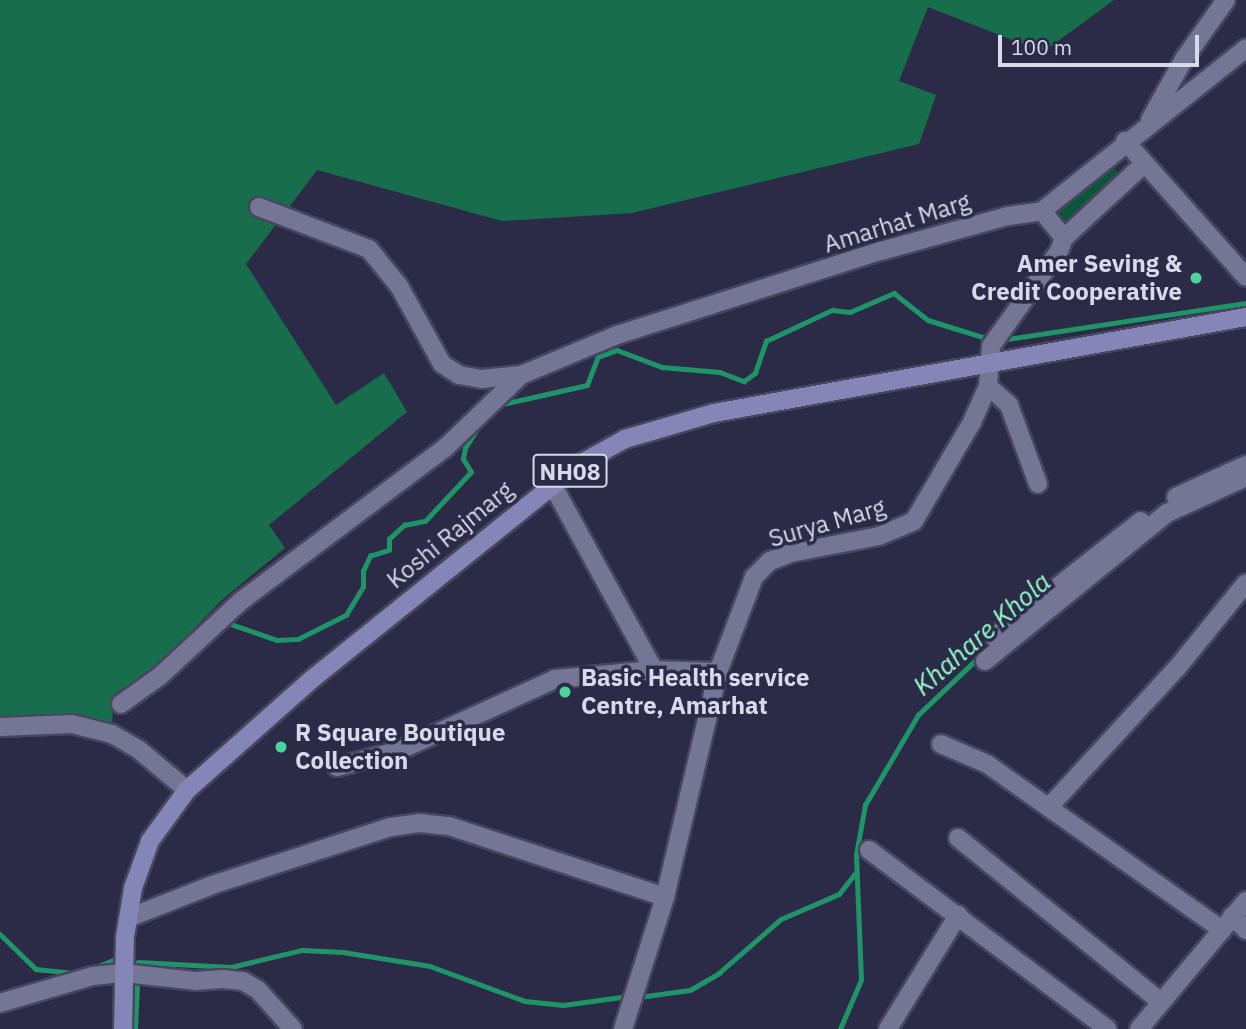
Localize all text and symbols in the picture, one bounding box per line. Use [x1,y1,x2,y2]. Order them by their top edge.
scale bar [1001,21,1202,65]
text: 100 m [1011,33,1072,61]
street label: Amarhat Marg [820,187,974,259]
place label: Amer Seving & Credit Cooperative [971,250,1182,306]
marker: Amer Seving & Credit Cooperative [1188,270,1204,286]
road number: NH08 [532,452,608,491]
street label: Koshi Rajmarg [381,475,519,595]
street label: Surya Marg [765,493,889,553]
water label: Khahare Khola [907,566,1057,702]
place label: Basic Health service Centre, Amarhat [581,664,810,720]
marker: Basic Health service Centre, Amarhat [555,682,575,702]
place label: R Square Boutique Collection [295,719,505,775]
marker: R Square Boutique Collection [273,739,289,755]

